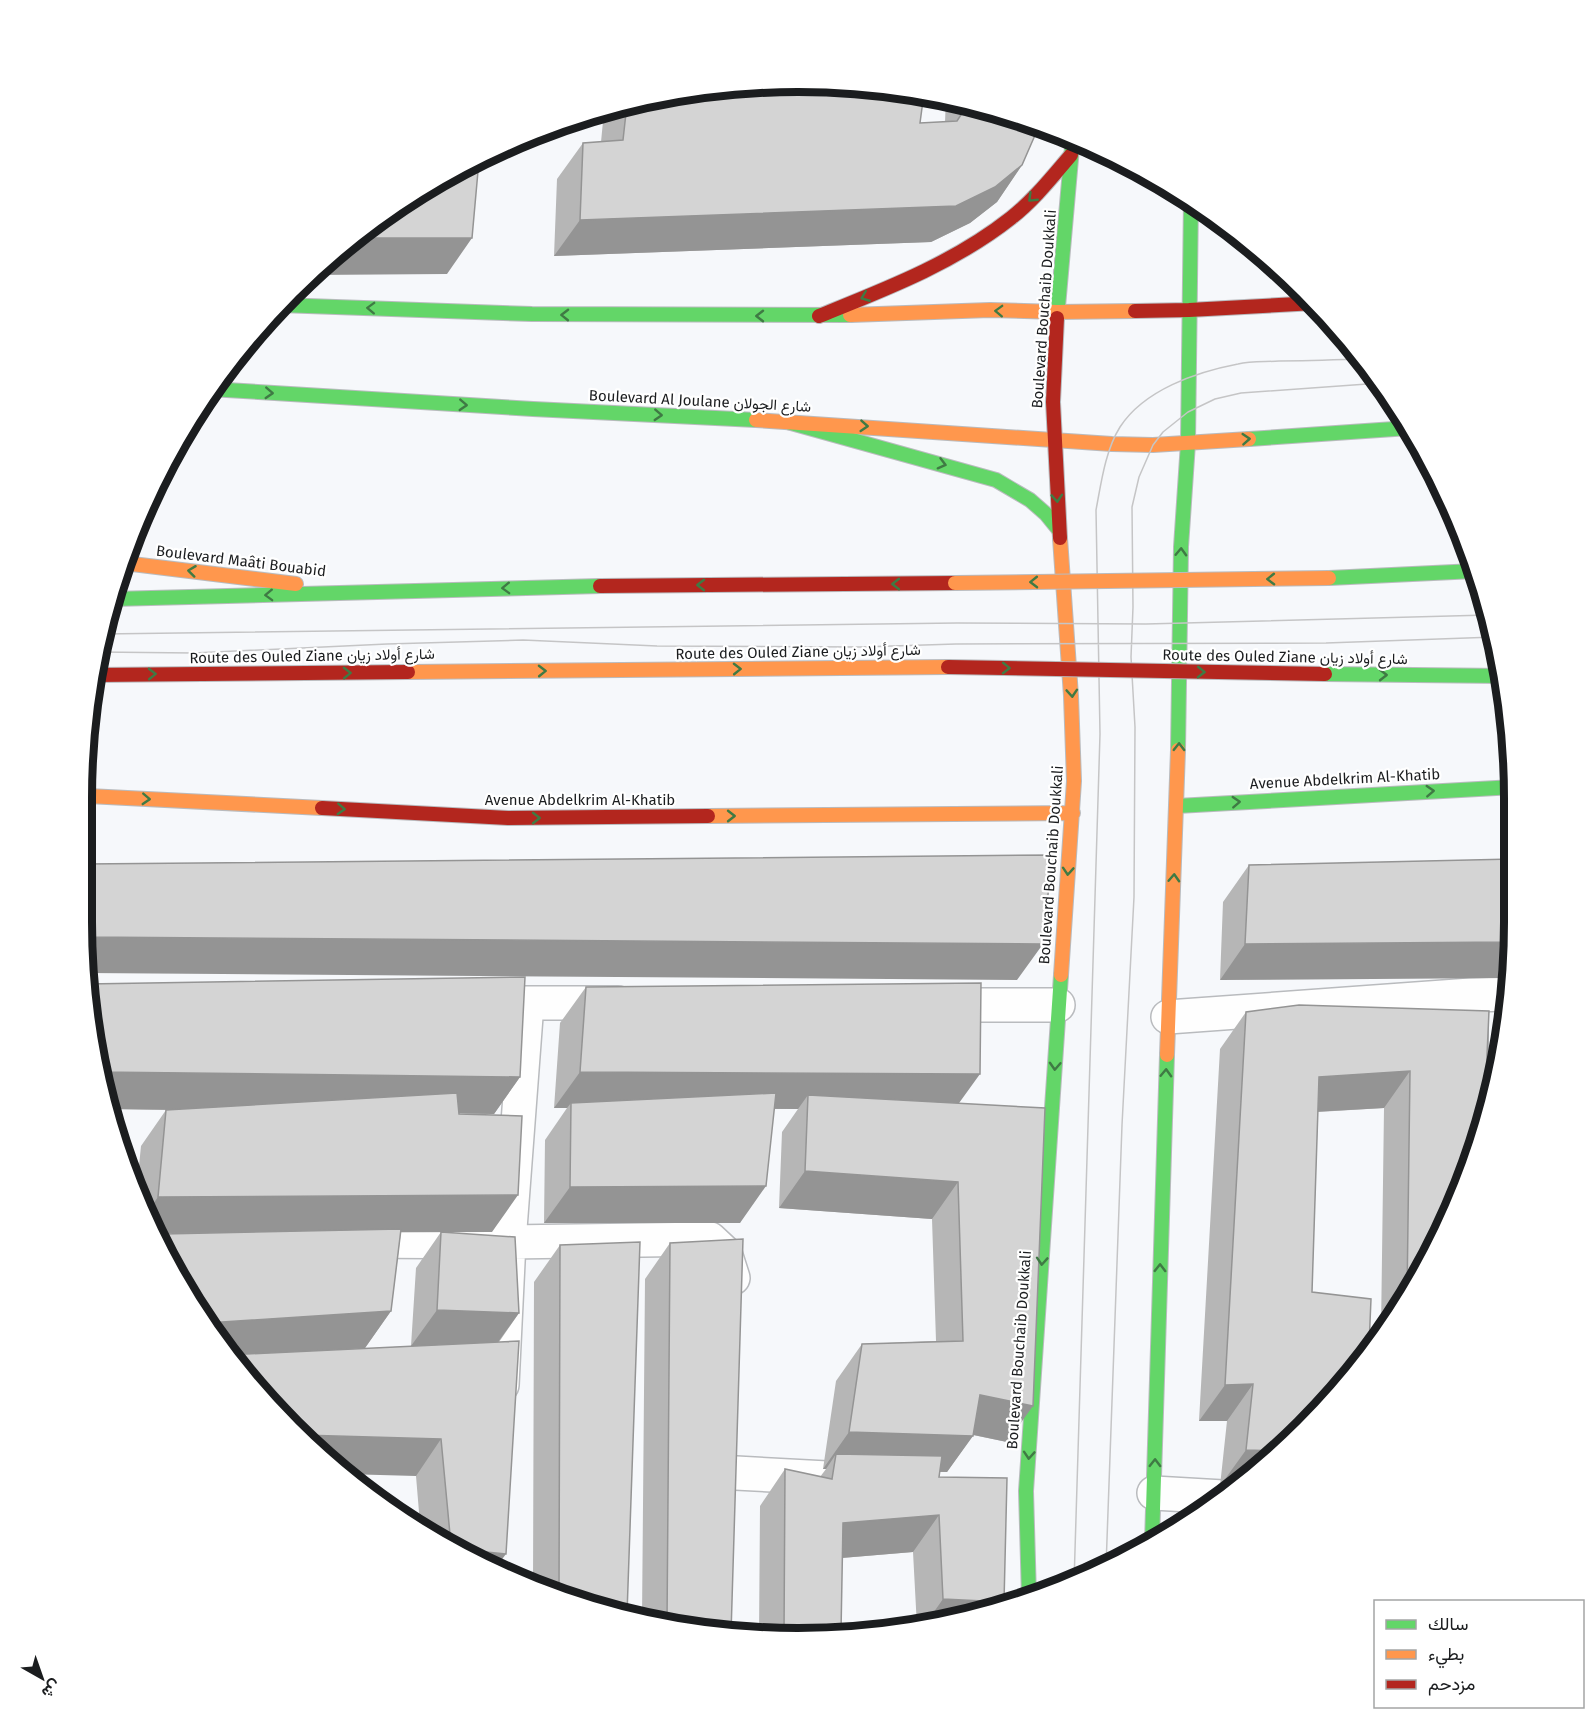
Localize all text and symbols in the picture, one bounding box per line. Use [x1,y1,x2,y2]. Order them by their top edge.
one-way arrow [1028,191,1038,202]
street label: Boulevard Bouchaib Doukkali [1028,209,1060,409]
one-way arrow [861,290,872,302]
one-way arrow [366,302,375,314]
one-way arrow [994,304,1003,317]
one-way arrow [561,309,570,321]
one-way arrow [756,310,765,322]
one-way arrow [264,386,273,399]
street label: Boulevard Al Joulane شارع الجولان [588,386,812,418]
one-way arrow [459,398,468,411]
one-way arrow [653,408,662,421]
one-way arrow [859,419,868,432]
one-way arrow [1242,433,1251,446]
one-way arrow [936,457,947,469]
one-way arrow [1051,494,1064,503]
street label: Boulevard Maâti Bouabid [155,542,327,580]
one-way arrow [1174,548,1187,557]
one-way arrow [188,565,197,578]
one-way arrow [1266,573,1275,585]
one-way arrow [1029,576,1038,588]
one-way arrow [892,578,901,590]
one-way arrow [697,579,706,591]
one-way arrow [502,581,511,594]
one-way arrow [265,589,274,601]
street label: Route des Ouled Ziane شارع أولاد زيان [675,641,921,665]
street label: Route des Ouled Ziane شارع أولاد زيان [189,645,435,669]
street label: Route des Ouled Ziane شارع أولاد زيان [1162,646,1408,670]
one-way arrow [1002,662,1011,674]
one-way arrow [733,663,742,675]
one-way arrow [538,665,547,677]
one-way arrow [343,666,352,679]
one-way arrow [1197,666,1206,678]
one-way arrow [148,668,157,680]
one-way arrow [1379,669,1388,681]
one-way arrow [1065,688,1078,697]
one-way arrow [1172,743,1185,752]
street label: Boulevard Bouchaib Doukkali [1035,765,1067,965]
street label: Avenue Abdelkrim Al-Khatib [1249,765,1441,793]
one-way arrow [1426,784,1435,797]
street label: Avenue Abdelkrim Al-Khatib [485,791,675,809]
one-way arrow [142,792,151,805]
one-way arrow [1231,796,1240,809]
one-way arrow [336,803,345,816]
one-way arrow [726,810,735,822]
one-way arrow [531,812,540,824]
one-way arrow [1062,867,1075,876]
one-way arrow [1167,873,1180,882]
one-way arrow [1048,1062,1061,1071]
one-way arrow [1159,1068,1172,1077]
street label: Boulevard Bouchaib Doukkali [1003,1250,1035,1450]
one-way arrow [1036,1256,1049,1265]
one-way arrow [1153,1263,1166,1272]
one-way arrow [1022,1451,1035,1460]
one-way arrow [1148,1458,1161,1467]
legend [1374,1600,1584,1708]
text: سالك [1428,1613,1468,1635]
text: بطيء [1428,1643,1464,1669]
north arrow [12,1648,72,1708]
text: مزدحم [1428,1673,1475,1696]
text: ش [38,1676,65,1703]

